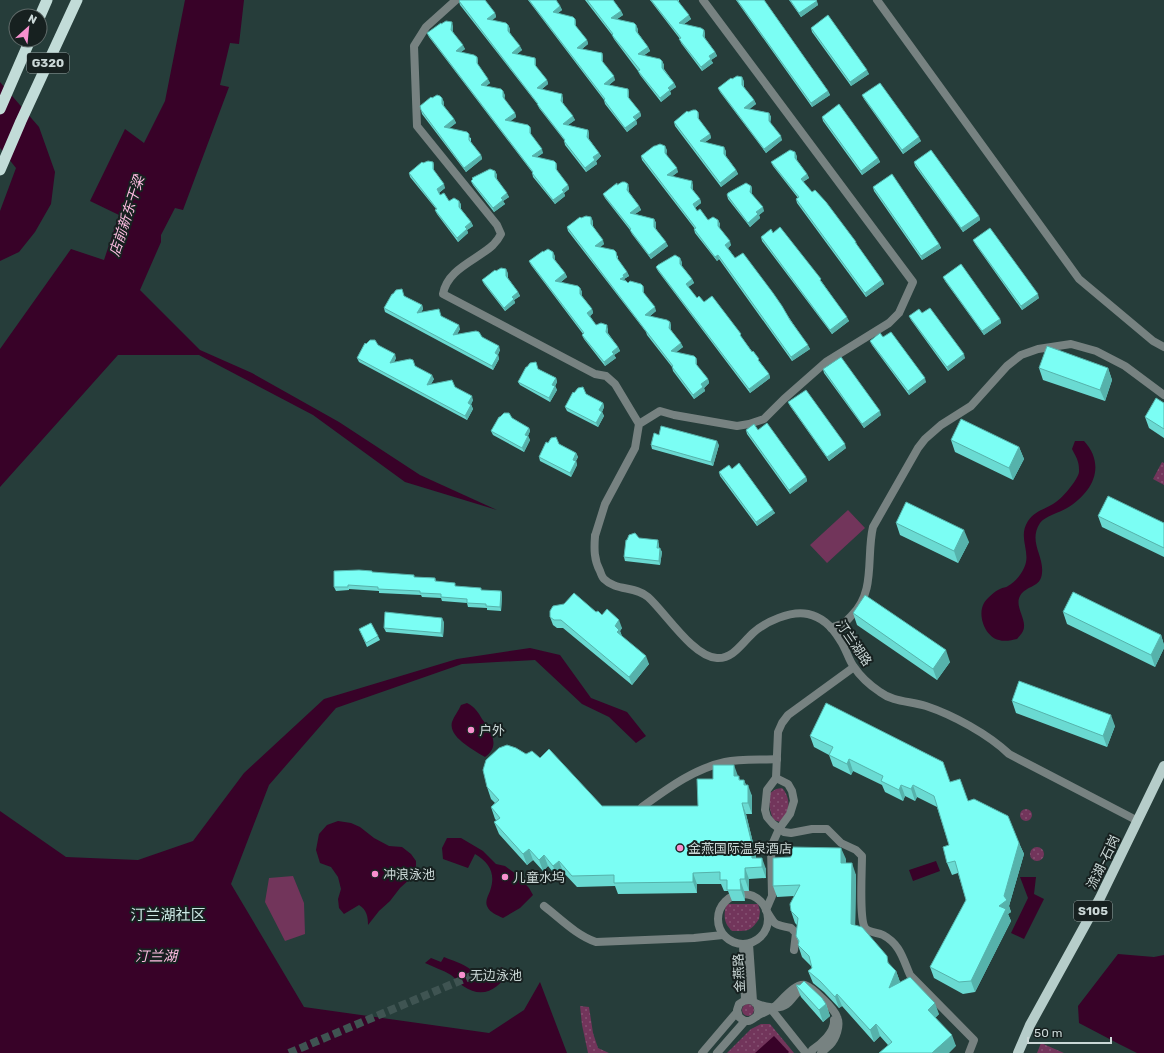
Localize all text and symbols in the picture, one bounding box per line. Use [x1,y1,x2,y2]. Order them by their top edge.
north arrow [8,8,48,48]
text: N [26,12,39,27]
road number: G320 [27,53,69,73]
water label: 店前新东干梁 [106,172,149,259]
street label: 汀兰湖路 [833,617,875,669]
place label: 户外 [479,723,505,738]
marker: 户外 [466,725,476,735]
street label: 流湖-石岗 [1083,833,1123,891]
place label: 金燕国际温泉酒店 [688,841,792,856]
marker: 金燕国际温泉酒店 [675,843,685,853]
place label: 冲浪泳池 [383,867,435,882]
marker: 冲浪泳池 [370,869,380,879]
place label: 儿童水坞 [513,870,565,885]
marker: 儿童水坞 [500,872,510,882]
road number: S105 [1074,901,1112,921]
district label: 汀兰湖社区 [130,906,206,924]
water label: 汀兰湖 [135,948,179,965]
street label: 金燕路 [730,953,748,993]
place label: 无边泳池 [470,968,522,983]
marker: 无边泳池 [457,970,467,980]
scale bar [1028,1019,1111,1045]
text: 50 m [1034,1026,1062,1040]

